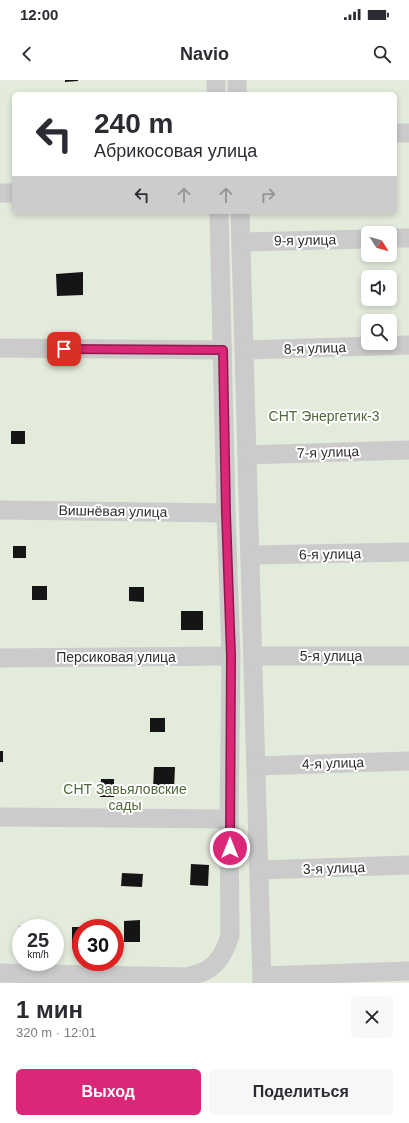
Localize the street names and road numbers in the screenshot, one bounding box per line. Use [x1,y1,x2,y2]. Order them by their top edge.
street label: 9-я улица [274,231,337,249]
street label: 8-я улица [284,339,347,357]
street label: 7-я улица [297,443,360,461]
street label: Вишнёвая улица [58,502,168,520]
street label: 6-я улица [299,545,362,563]
street label: 5-я улица [300,648,362,664]
street label: Персиковая улица [56,649,176,665]
street label: 4-я улица [302,754,365,772]
street label: 3-я улица [303,859,366,877]

